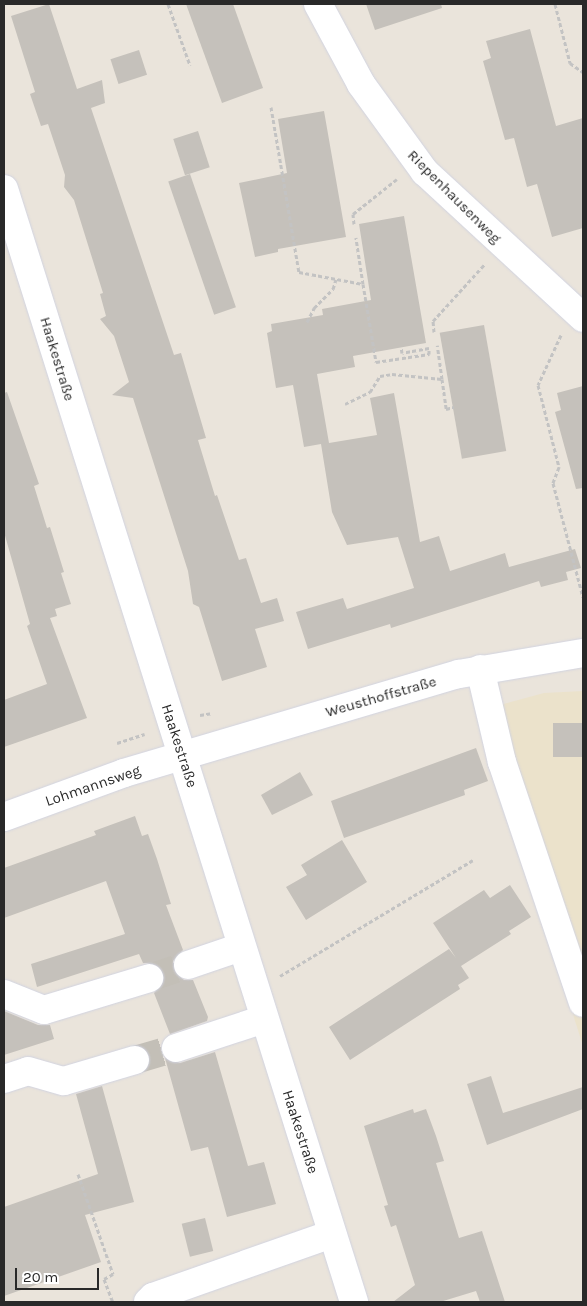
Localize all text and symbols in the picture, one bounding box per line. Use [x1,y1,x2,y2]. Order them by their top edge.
street label: Riepenhausenweg [403,146,505,248]
street label: Haakestraße [36,315,78,403]
street label: Weusthoffstraße [323,673,439,721]
street label: Haakestraße [157,702,201,790]
street label: Lohmannsweg [43,761,143,811]
street label: Haakestraße [278,1088,322,1176]
scale bar [18,1258,101,1290]
text: 20 m [23,1268,58,1286]

